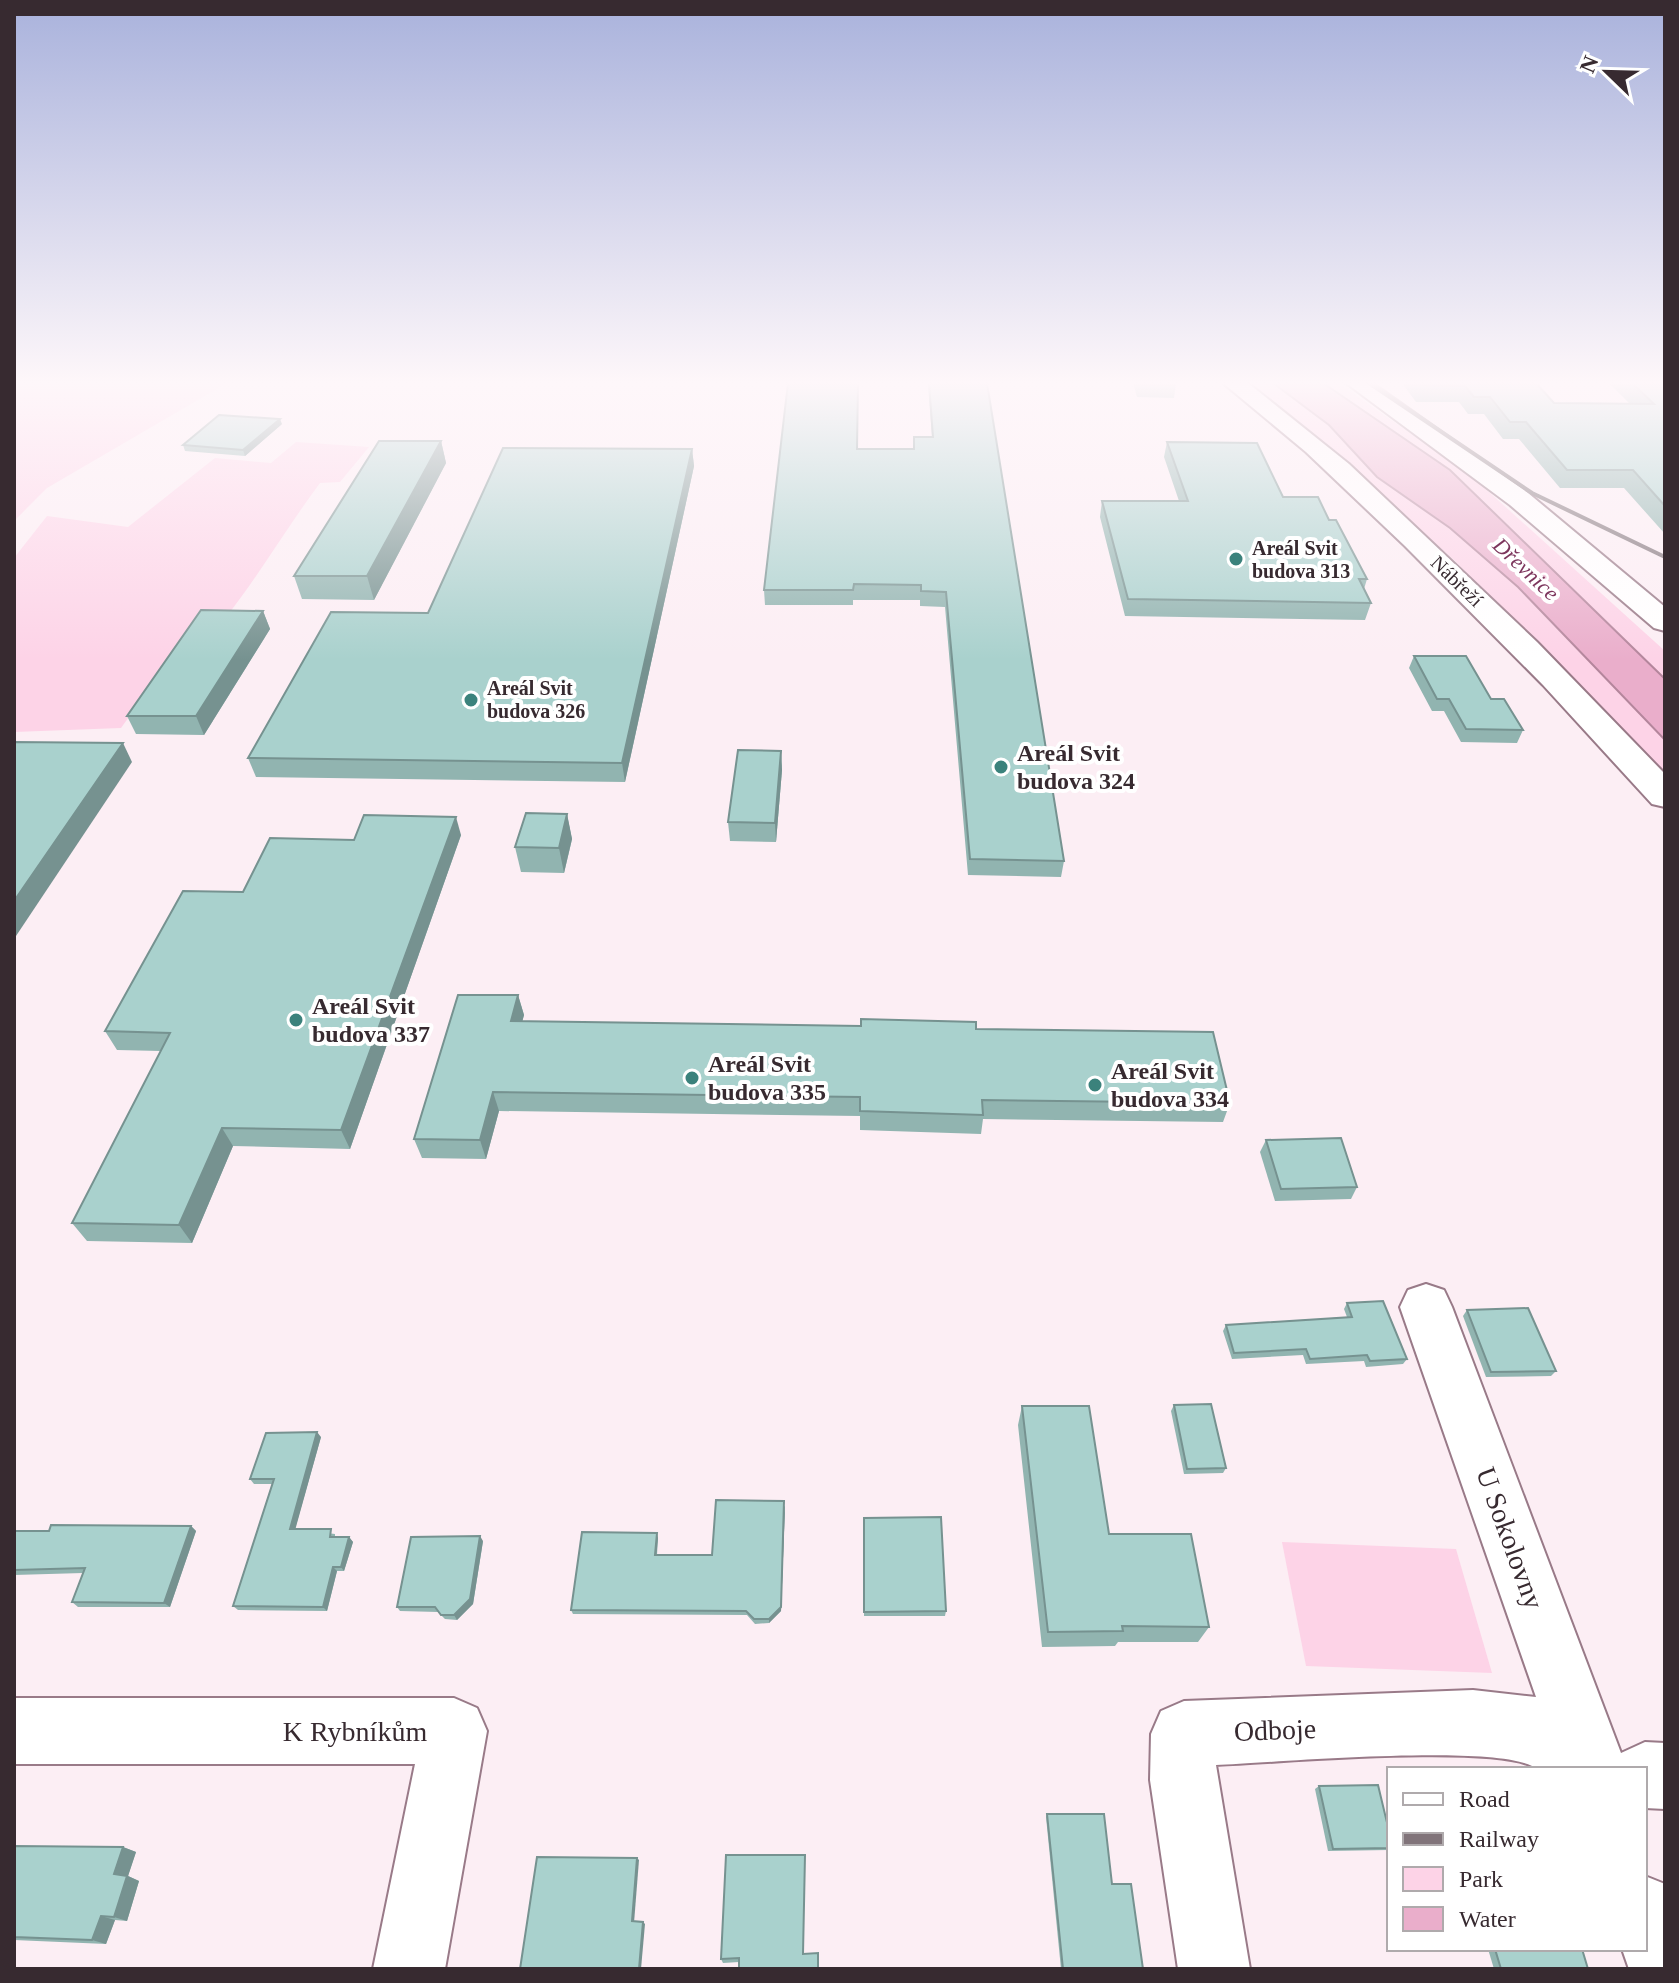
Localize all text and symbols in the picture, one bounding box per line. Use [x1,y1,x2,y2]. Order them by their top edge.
north arrow [1567,32,1647,112]
text: N [1574,52,1604,77]
water label: Dřevnice [1487,532,1564,606]
place label: Areál Svit budova 313 [1252,537,1350,582]
marker: Areál Svit budova 313 [1227,550,1245,568]
street label: Nábřeží [1427,551,1488,611]
place label: Areál Svit budova 326 [487,677,585,722]
marker: Areál Svit budova 326 [462,691,480,709]
place label: Areál Svit budova 324 [1017,740,1135,794]
marker: Areál Svit budova 324 [992,758,1010,776]
place label: Areál Svit budova 337 [312,993,430,1047]
marker: Areál Svit budova 337 [287,1011,305,1029]
place label: Areál Svit budova 335 [708,1051,826,1105]
place label: Areál Svit budova 334 [1111,1058,1229,1112]
marker: Areál Svit budova 335 [683,1069,701,1087]
marker: Areál Svit budova 334 [1086,1076,1104,1094]
street label: U Sokolovny [1470,1463,1550,1613]
street label: Odboje [1233,1713,1317,1747]
street label: K Rybníkům [283,1716,427,1747]
legend [1387,1767,1647,1951]
text: Road [1459,1786,1510,1812]
text: Railway [1459,1826,1539,1852]
text: Park [1459,1866,1503,1892]
text: Water [1459,1906,1516,1932]

